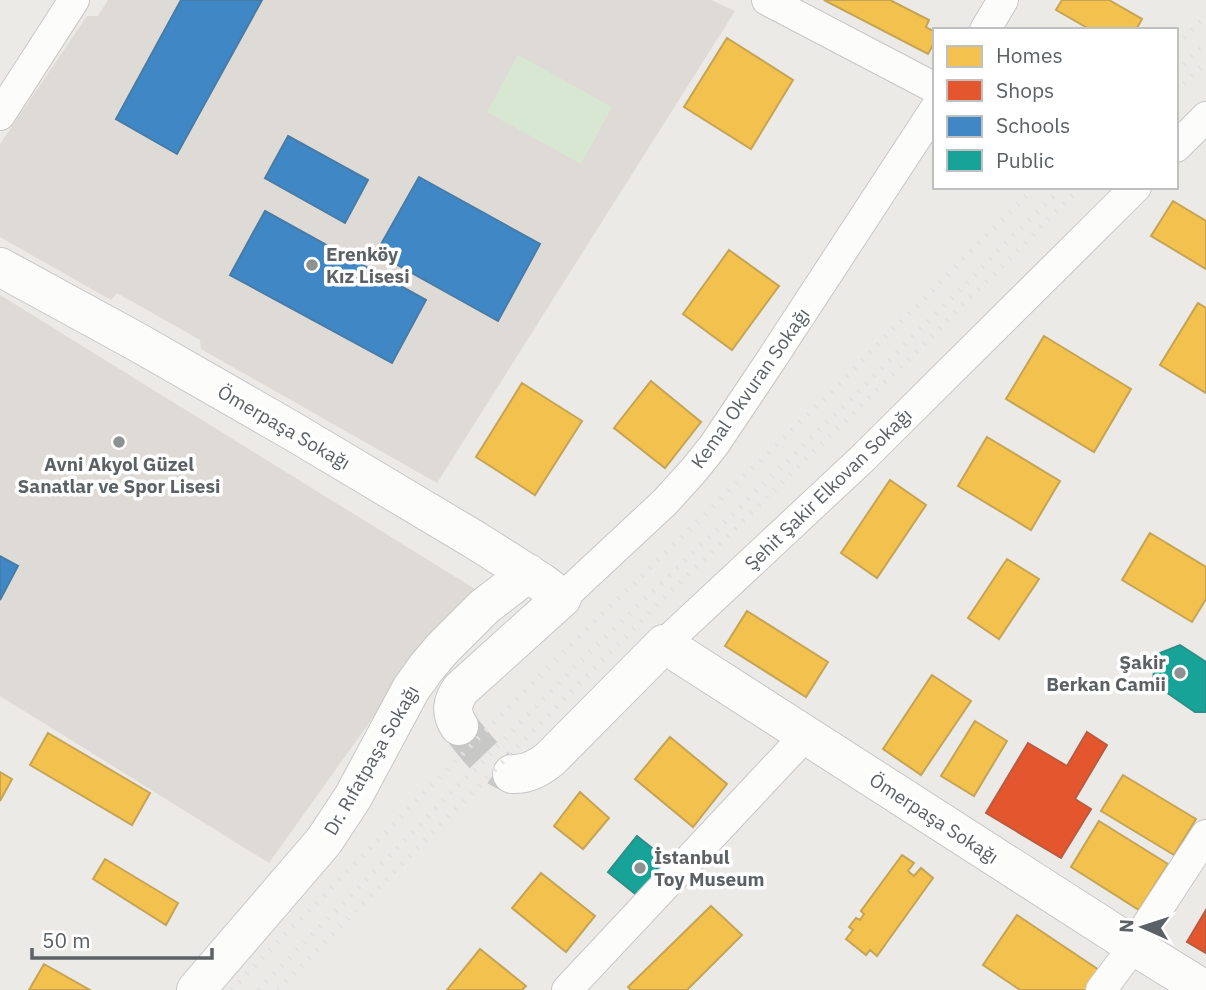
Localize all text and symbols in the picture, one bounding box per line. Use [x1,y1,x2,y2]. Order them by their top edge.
legend [933,28,1178,189]
text: Homes [996,41,1063,69]
text: Shops [996,76,1054,104]
text: Schools [996,111,1070,139]
text: Public [996,146,1054,174]
place label: Erenköy Kız Lisesi [326,242,410,288]
marker: Erenköy Kız Lisesi [304,257,320,273]
street label: Kemal Okvuran Sokağı [686,303,814,473]
street label: Ömerpaşa Sokağı [213,379,355,475]
street label: Şehit Şakir Elkovan Sokağı [739,403,917,575]
marker: Avni Akyol Güzel Sanatlar ve Spor Lisesi [111,434,127,450]
place label: Avni Akyol Güzel Sanatlar ve Spor Lisesi [18,452,220,498]
place label: Şakir Berkan Camii [1046,650,1166,696]
marker: Şakir Berkan Camii [1172,665,1188,681]
street label: Dr. Rıfatpaşa Sokağı [318,681,424,839]
street label: Ömerpaşa Sokağı [865,767,1003,869]
place label: İstanbul Toy Museum [654,845,764,891]
marker: İstanbul Toy Museum [632,860,648,876]
north arrow [1108,892,1178,962]
scale bar [32,916,212,960]
text: N [1114,919,1138,934]
text: 50 m [42,926,91,954]

